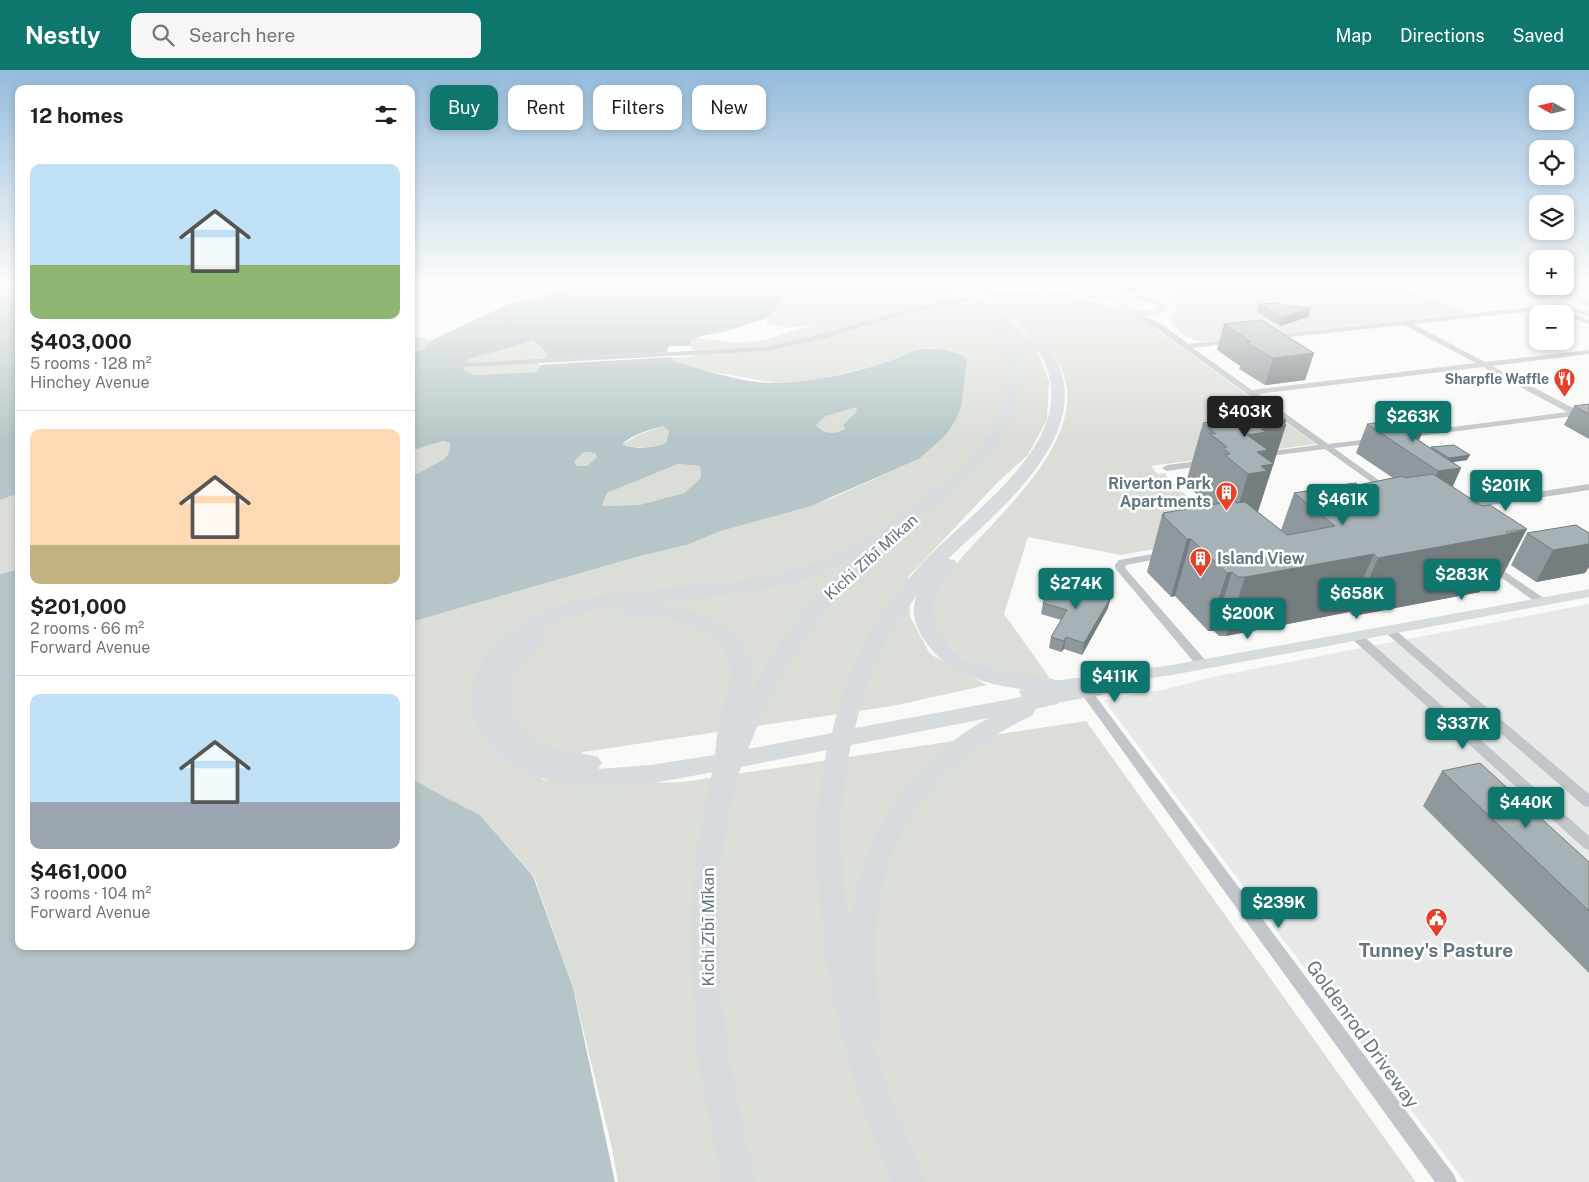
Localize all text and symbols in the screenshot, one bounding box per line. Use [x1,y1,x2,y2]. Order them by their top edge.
search box [131,13,481,58]
text: Nestly [25,21,101,49]
icon: search [149,21,177,49]
text: Search here [189,24,295,46]
text: Map [1335,25,1372,46]
text: Directions [1400,25,1485,46]
text: Saved [1513,25,1564,46]
chip: Buy [430,85,498,130]
chip: Rent [508,85,583,130]
chip: Filters [593,85,682,130]
chip: New [692,85,766,130]
north arrow [1529,85,1574,130]
map controls [1529,85,1574,350]
icon: filters [372,101,400,129]
text: 12 homes [30,103,124,128]
button: locate [1529,140,1574,185]
button: layers [1529,195,1574,240]
icon: home [170,196,260,286]
button: + [1529,250,1574,295]
button: − [1529,305,1574,350]
text: $403,000 [30,329,132,354]
text: 5 rooms · 128 m² [30,354,152,373]
restaurant icon: Sharpfle Waffle [1553,367,1577,398]
place label: Sharpfle Waffle [1445,371,1549,387]
text: Hinchey Avenue [30,373,150,392]
pin: $403K [1210,396,1280,438]
pin: $263K [1378,400,1448,443]
text: $403K [1218,402,1272,421]
text: $263K [1386,407,1440,426]
icon: home [170,462,260,552]
pin: $201K [1471,470,1541,512]
place label: Riverton Park Apartments [1108,474,1211,511]
text: $201K [1481,476,1531,495]
building icon: Riverton Park Apartments [1215,480,1239,511]
pin: $461K [1308,484,1378,526]
text: $461K [1318,490,1368,509]
street label: Kichi Zībī Mīkan [821,510,921,604]
building icon: Island View [1189,546,1213,577]
place label: Island View [1217,549,1305,568]
pin: $283K [1427,558,1497,601]
text: $283K [1435,565,1489,584]
pin: $274K [1041,568,1111,610]
text: $274K [1050,574,1102,593]
pin: $658K [1322,578,1392,620]
text: $658K [1330,584,1384,603]
text: $201,000 [30,594,126,619]
pin: $200K [1213,598,1283,640]
text: $200K [1221,604,1275,623]
text: 2 rooms · 66 m² [30,619,144,638]
text: Forward Avenue [30,638,150,657]
pin: $411K [1080,660,1150,703]
text: $411K [1092,667,1138,686]
pin: $337K [1428,708,1498,750]
text: $337K [1436,714,1490,733]
icon: home [170,727,260,817]
pin: $440K [1491,786,1561,829]
text: $440K [1499,793,1553,812]
text: $461,000 [30,859,127,884]
street label: Kichi Zībī Mīkan [699,868,718,986]
text: 3 rooms · 104 m² [30,884,151,903]
pin: $239K [1244,886,1314,929]
text: $239K [1252,893,1306,912]
text: Forward Avenue [30,903,150,922]
public building icon: Tunney's Pasture [1424,907,1448,938]
place label: Tunney's Pasture [1359,939,1513,961]
street label: Goldenrod Driveway [1302,956,1424,1112]

